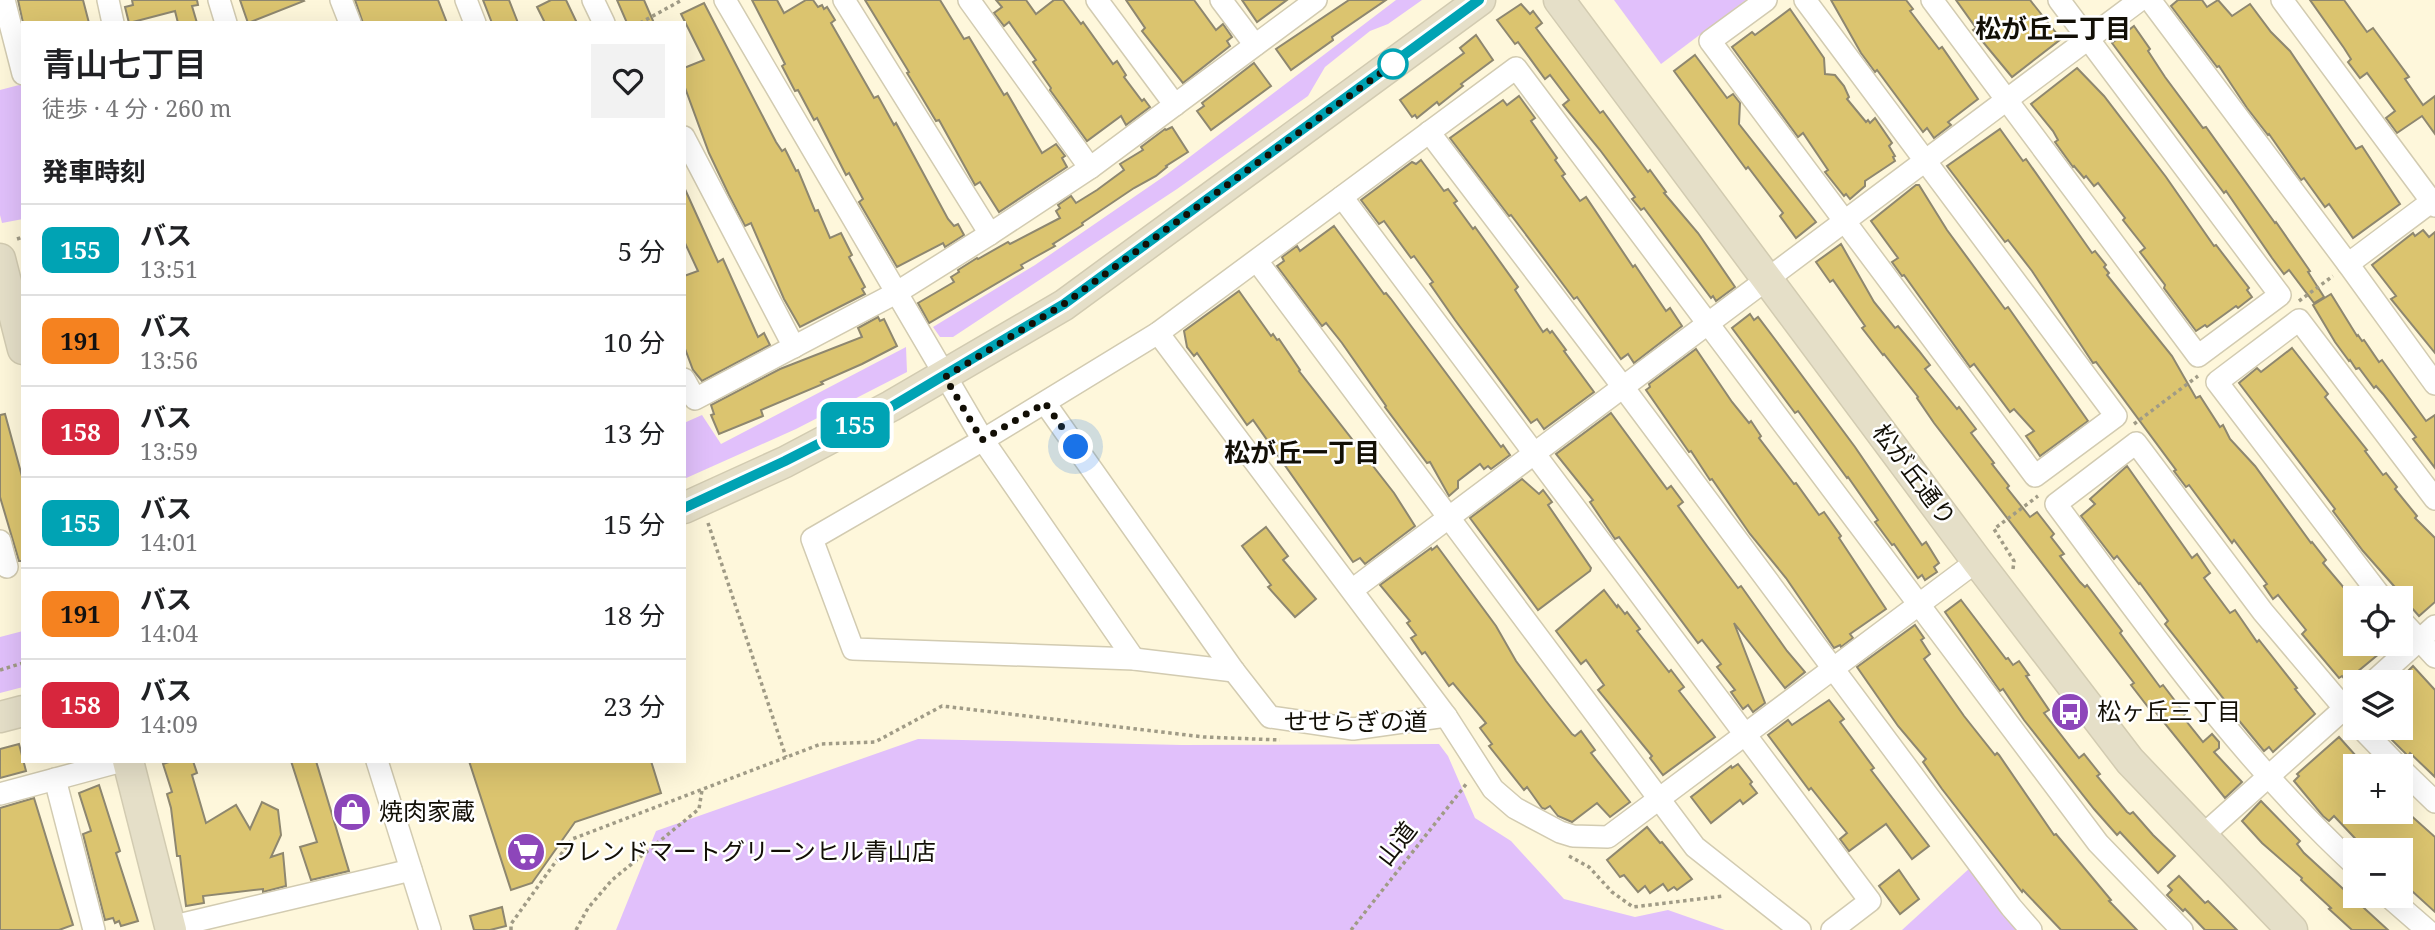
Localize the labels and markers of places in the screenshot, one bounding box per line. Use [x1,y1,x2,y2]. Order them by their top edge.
unlabelled marker [1378,49,1408,79]
bus stop icon: 松ヶ丘三丁目 [2049,691,2091,733]
place label: 松ヶ丘三丁目 [2097,694,2241,727]
shop icon: 焼肉家蔵 [331,791,373,833]
place label: 焼肉家蔵 [379,794,475,827]
supermarket icon: フレンドマートグリーンヒル青山店 [505,831,547,873]
place label: フレンドマートグリーンヒル青山店 [553,834,936,867]

